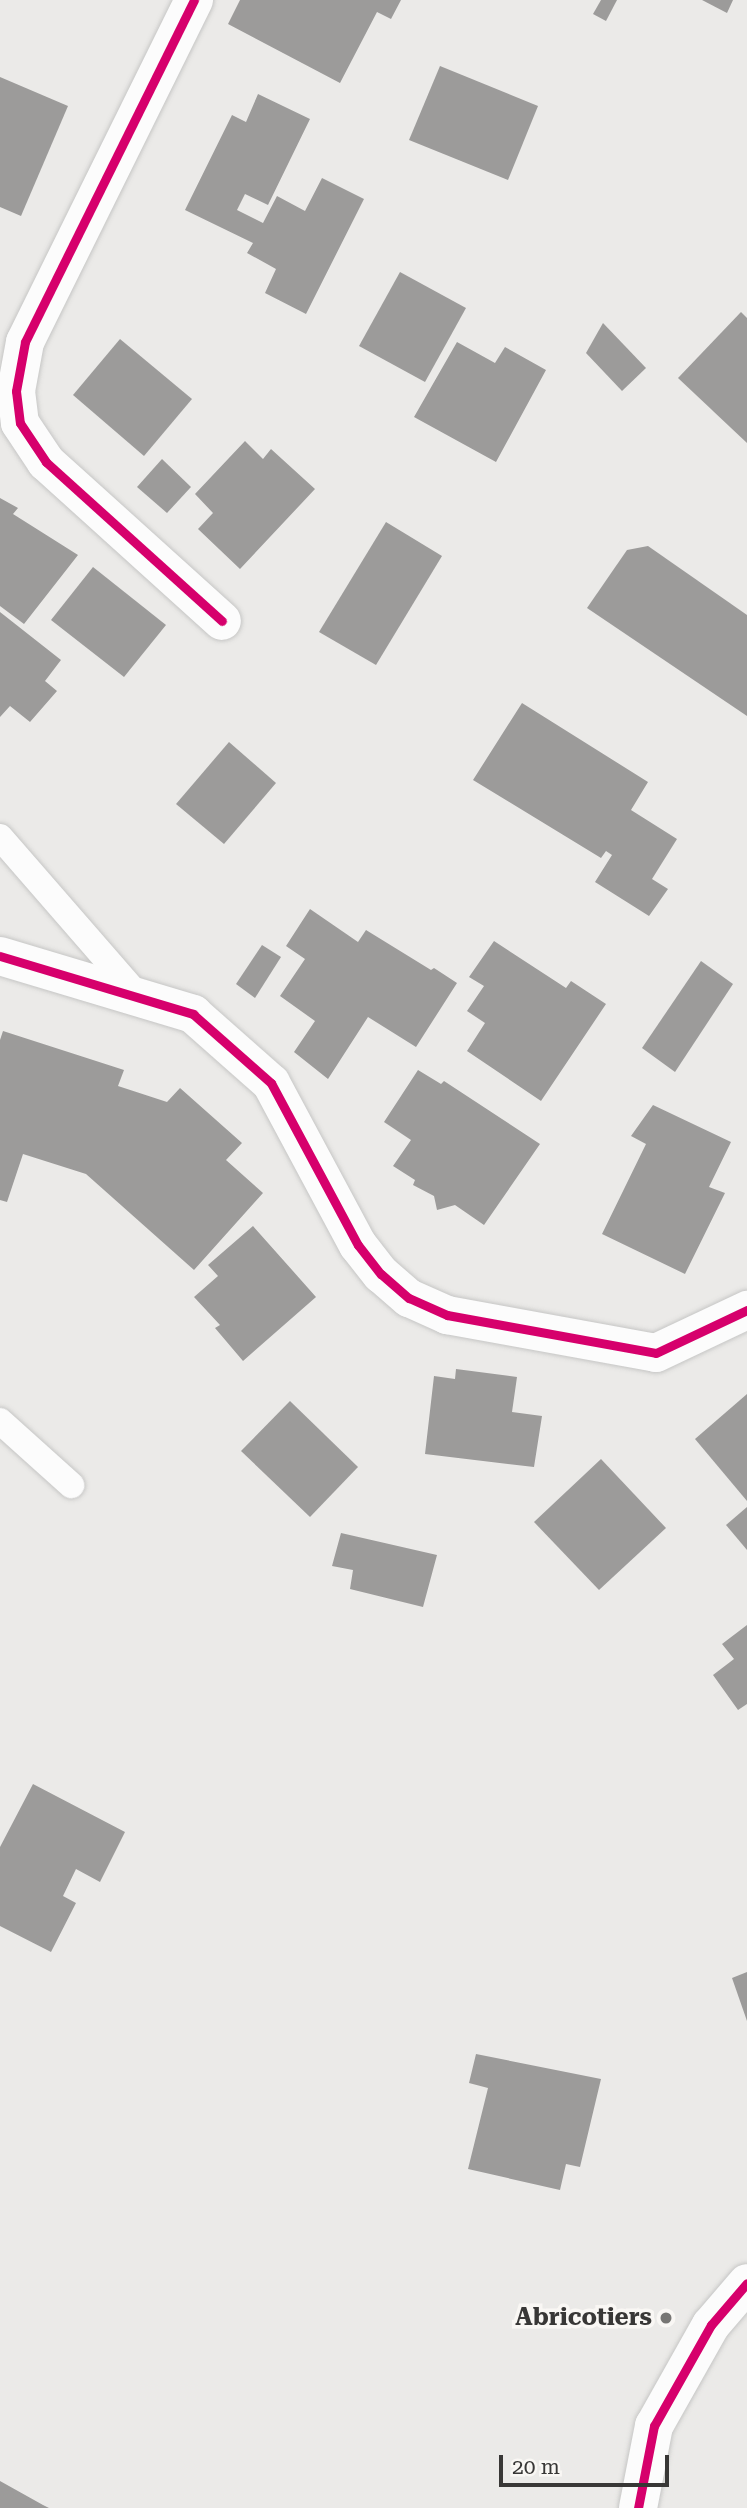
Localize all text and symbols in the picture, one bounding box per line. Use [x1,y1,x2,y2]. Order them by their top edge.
place label: Abricotiers [515,2304,652,2332]
marker: Abricotiers [658,2310,674,2326]
scale bar [502,2442,672,2486]
text: 20 m [512,2455,560,2479]

